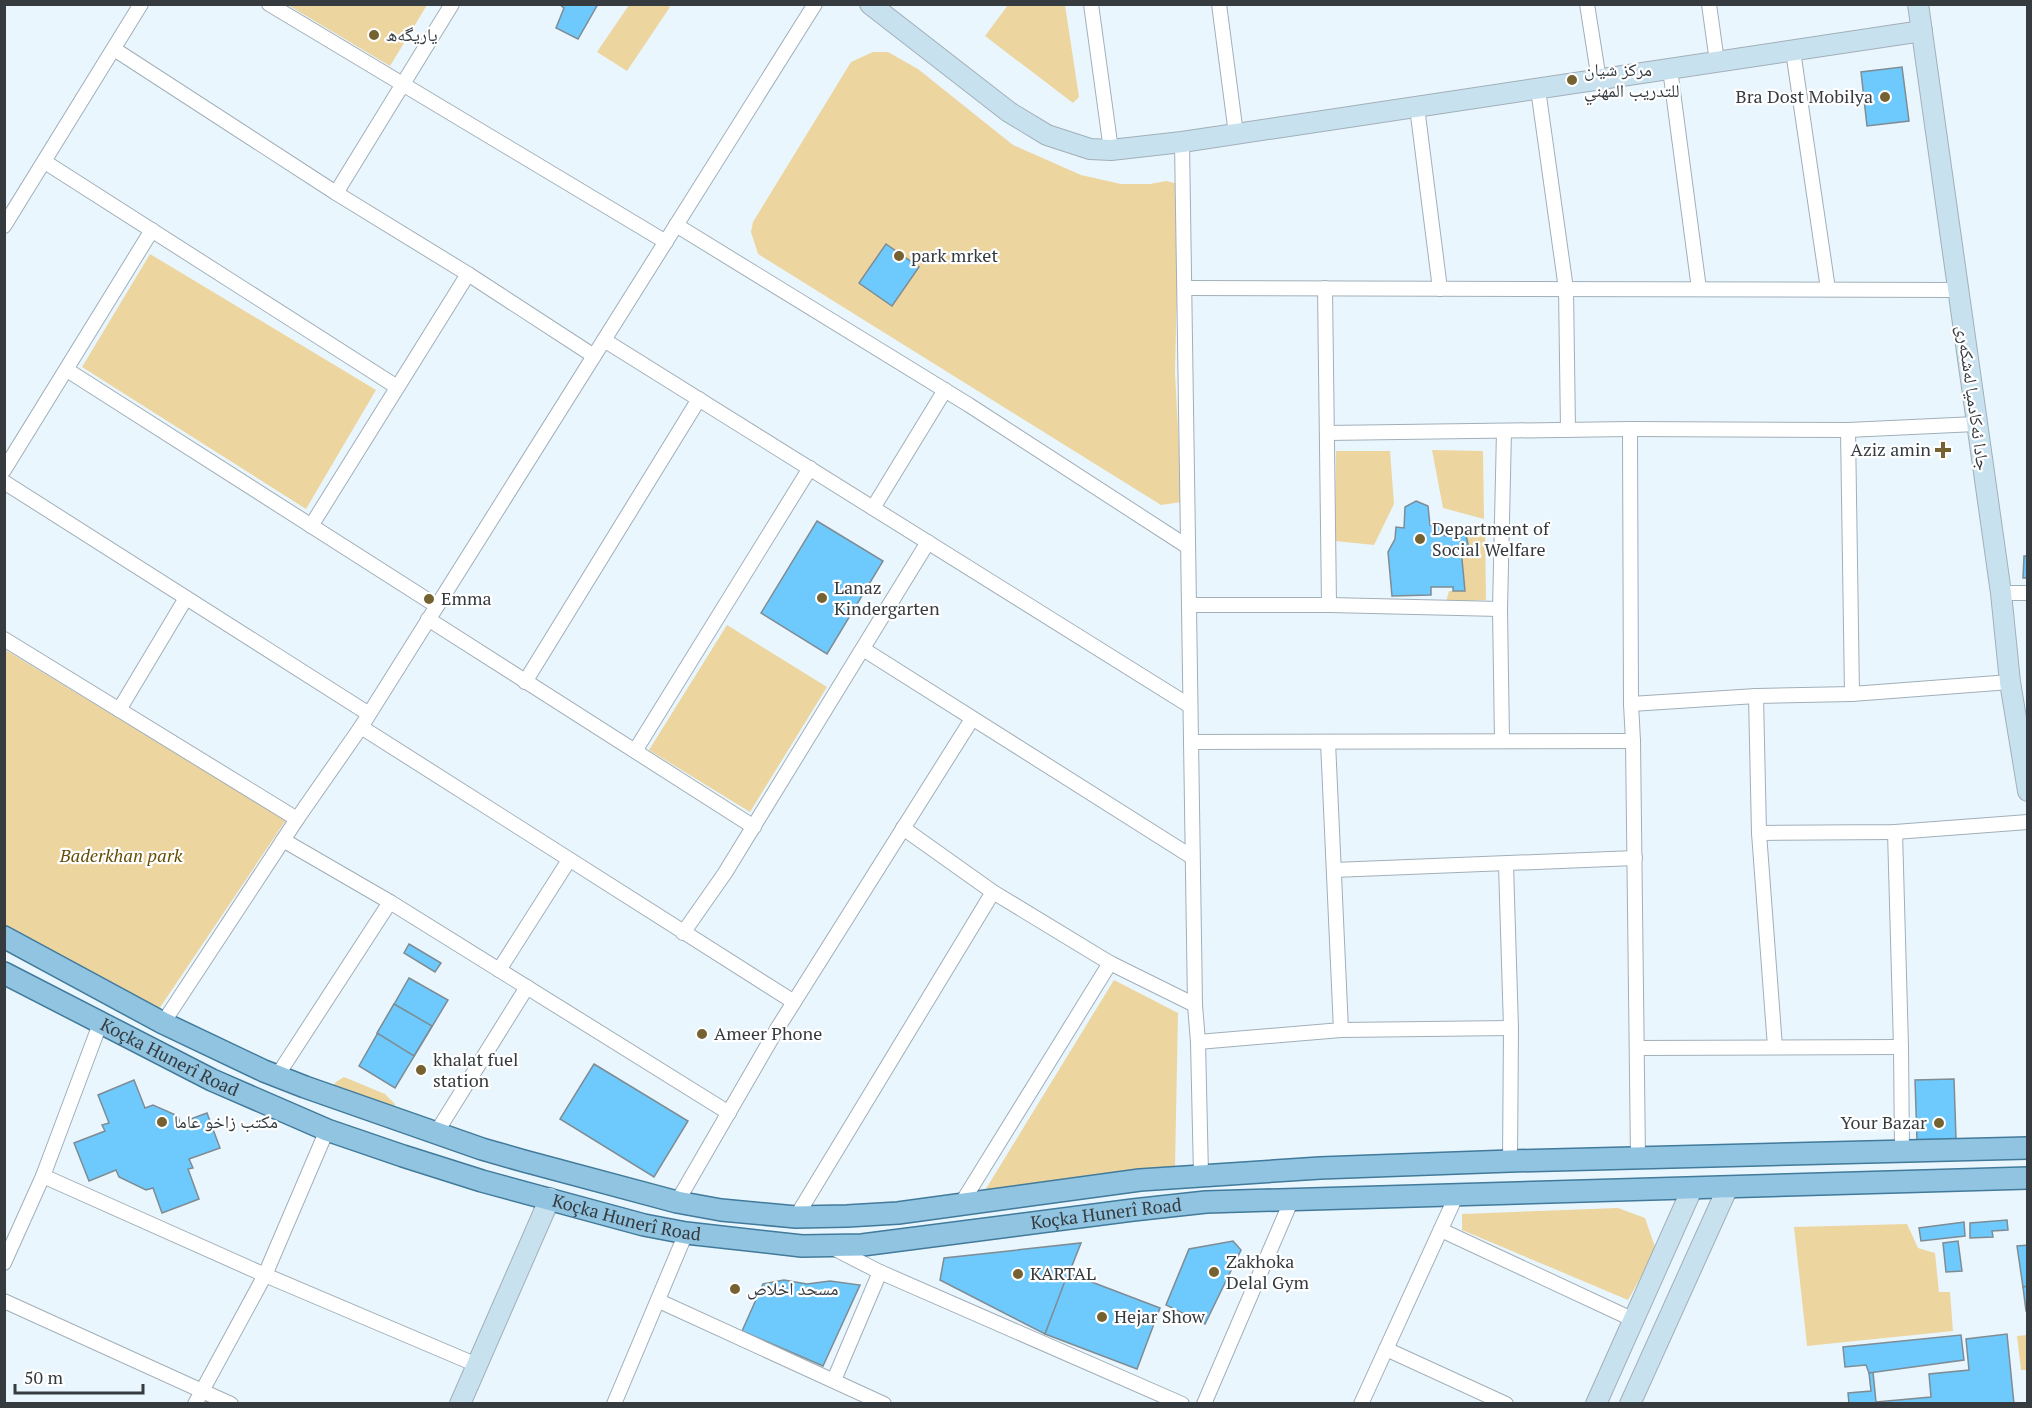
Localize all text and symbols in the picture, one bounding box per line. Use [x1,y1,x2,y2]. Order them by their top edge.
place label: یاریگه‌ه [386,22,438,46]
marker: یاریگه‌ه [367,28,381,42]
place label: مركز شيان للتدريب المهني [1584,57,1679,106]
marker: مركز شيان للتدريب المهني [1565,73,1579,87]
place label: Bra Dost Mobilya [1736,84,1873,108]
marker: Bra Dost Mobilya [1878,90,1892,104]
place label: park mrket [911,243,998,267]
marker: park mrket [892,249,906,263]
street label: جادا ئه‌كادميا له‌شكه‌رى [1952,324,1996,472]
place label: Aziz amin [1851,437,1931,461]
marker: Aziz amin [1936,443,1950,457]
place label: Department of Social Welfare [1432,516,1551,561]
marker: Department of Social Welfare [1413,532,1427,546]
place label: Lanaz Kindergarten [834,575,940,620]
place label: Emma [441,586,492,610]
marker: Lanaz Kindergarten [815,591,829,605]
marker: Emma [422,592,436,606]
park label: Baderkhan park [59,843,183,867]
street label: Koçka Hunerî Road [97,1012,243,1101]
place label: Ameer Phone [714,1021,822,1045]
marker: Ameer Phone [695,1027,709,1041]
place label: khalat fuel station [433,1047,518,1092]
marker: khalat fuel station [414,1063,428,1077]
place label: مكتب زاخو عاما [174,1109,278,1133]
place label: Your Bazar [1841,1110,1927,1134]
marker: مكتب زاخو عاما [155,1115,169,1129]
marker: Your Bazar [1932,1116,1946,1130]
street label: Koçka Hunerî Road [550,1188,702,1246]
street label: Koçka Hunerî Road [1029,1192,1183,1234]
place label: Zakhoka Delal Gym [1226,1249,1310,1294]
place label: KARTAL [1030,1261,1096,1285]
marker: Zakhoka Delal Gym [1207,1265,1221,1279]
marker: KARTAL [1011,1267,1025,1281]
place label: مسحد اخلاص [747,1276,838,1300]
marker: مسحد اخلاص [728,1282,742,1296]
place label: Hejar Show [1114,1304,1206,1328]
marker: Hejar Show [1095,1310,1109,1324]
scale bar [15,1357,142,1395]
text: 50 m [24,1365,64,1389]

